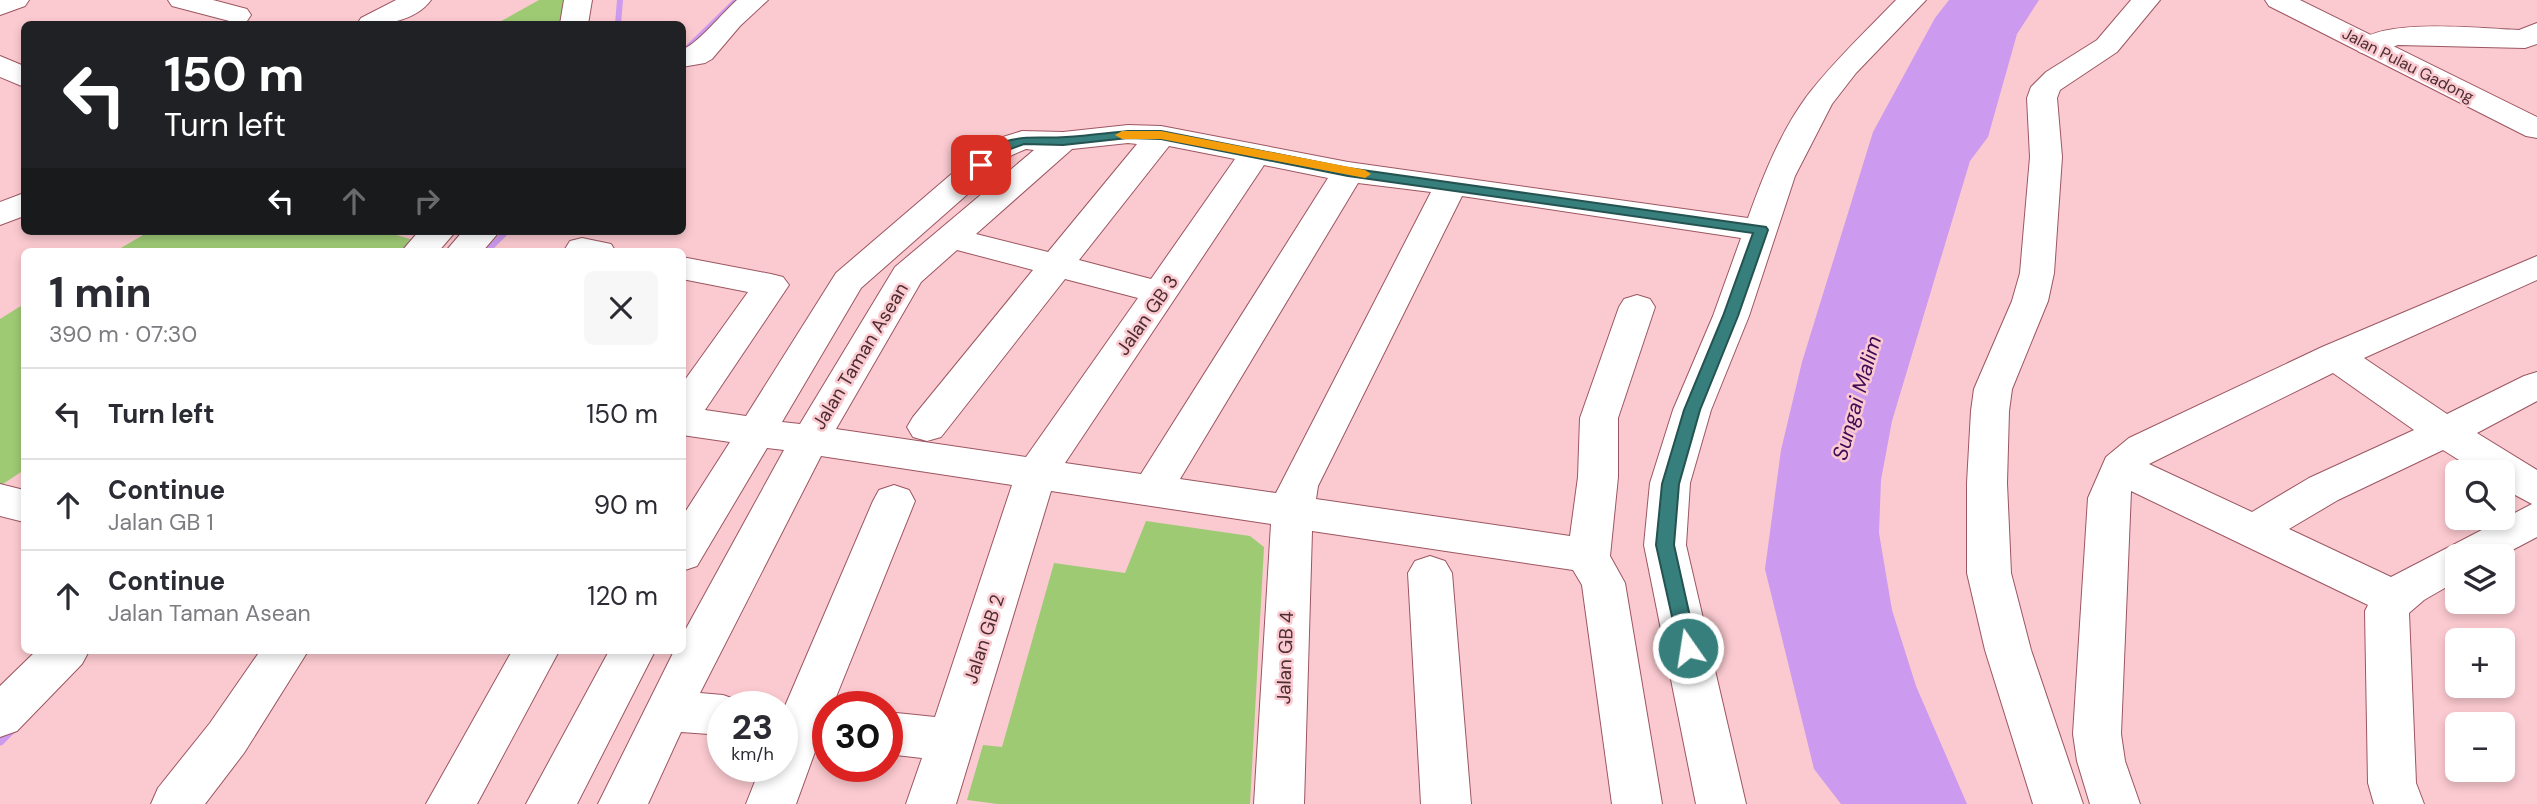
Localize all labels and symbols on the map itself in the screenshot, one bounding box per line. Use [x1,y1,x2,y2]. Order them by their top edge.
street label: Jalan Pulau Gadong [2339,23,2477,107]
pin [951,135,1011,195]
street label: Jalan GB 3 [1110,270,1184,360]
street label: Jalan Taman Asean [806,278,914,434]
water label: Sungai Malim [1826,333,1888,463]
street label: Jalan GB 2 [958,591,1010,687]
street label: Jalan GB 4 [1271,611,1299,705]
position arrow [1651,611,1725,685]
speed limit sign: 30 [812,691,903,782]

